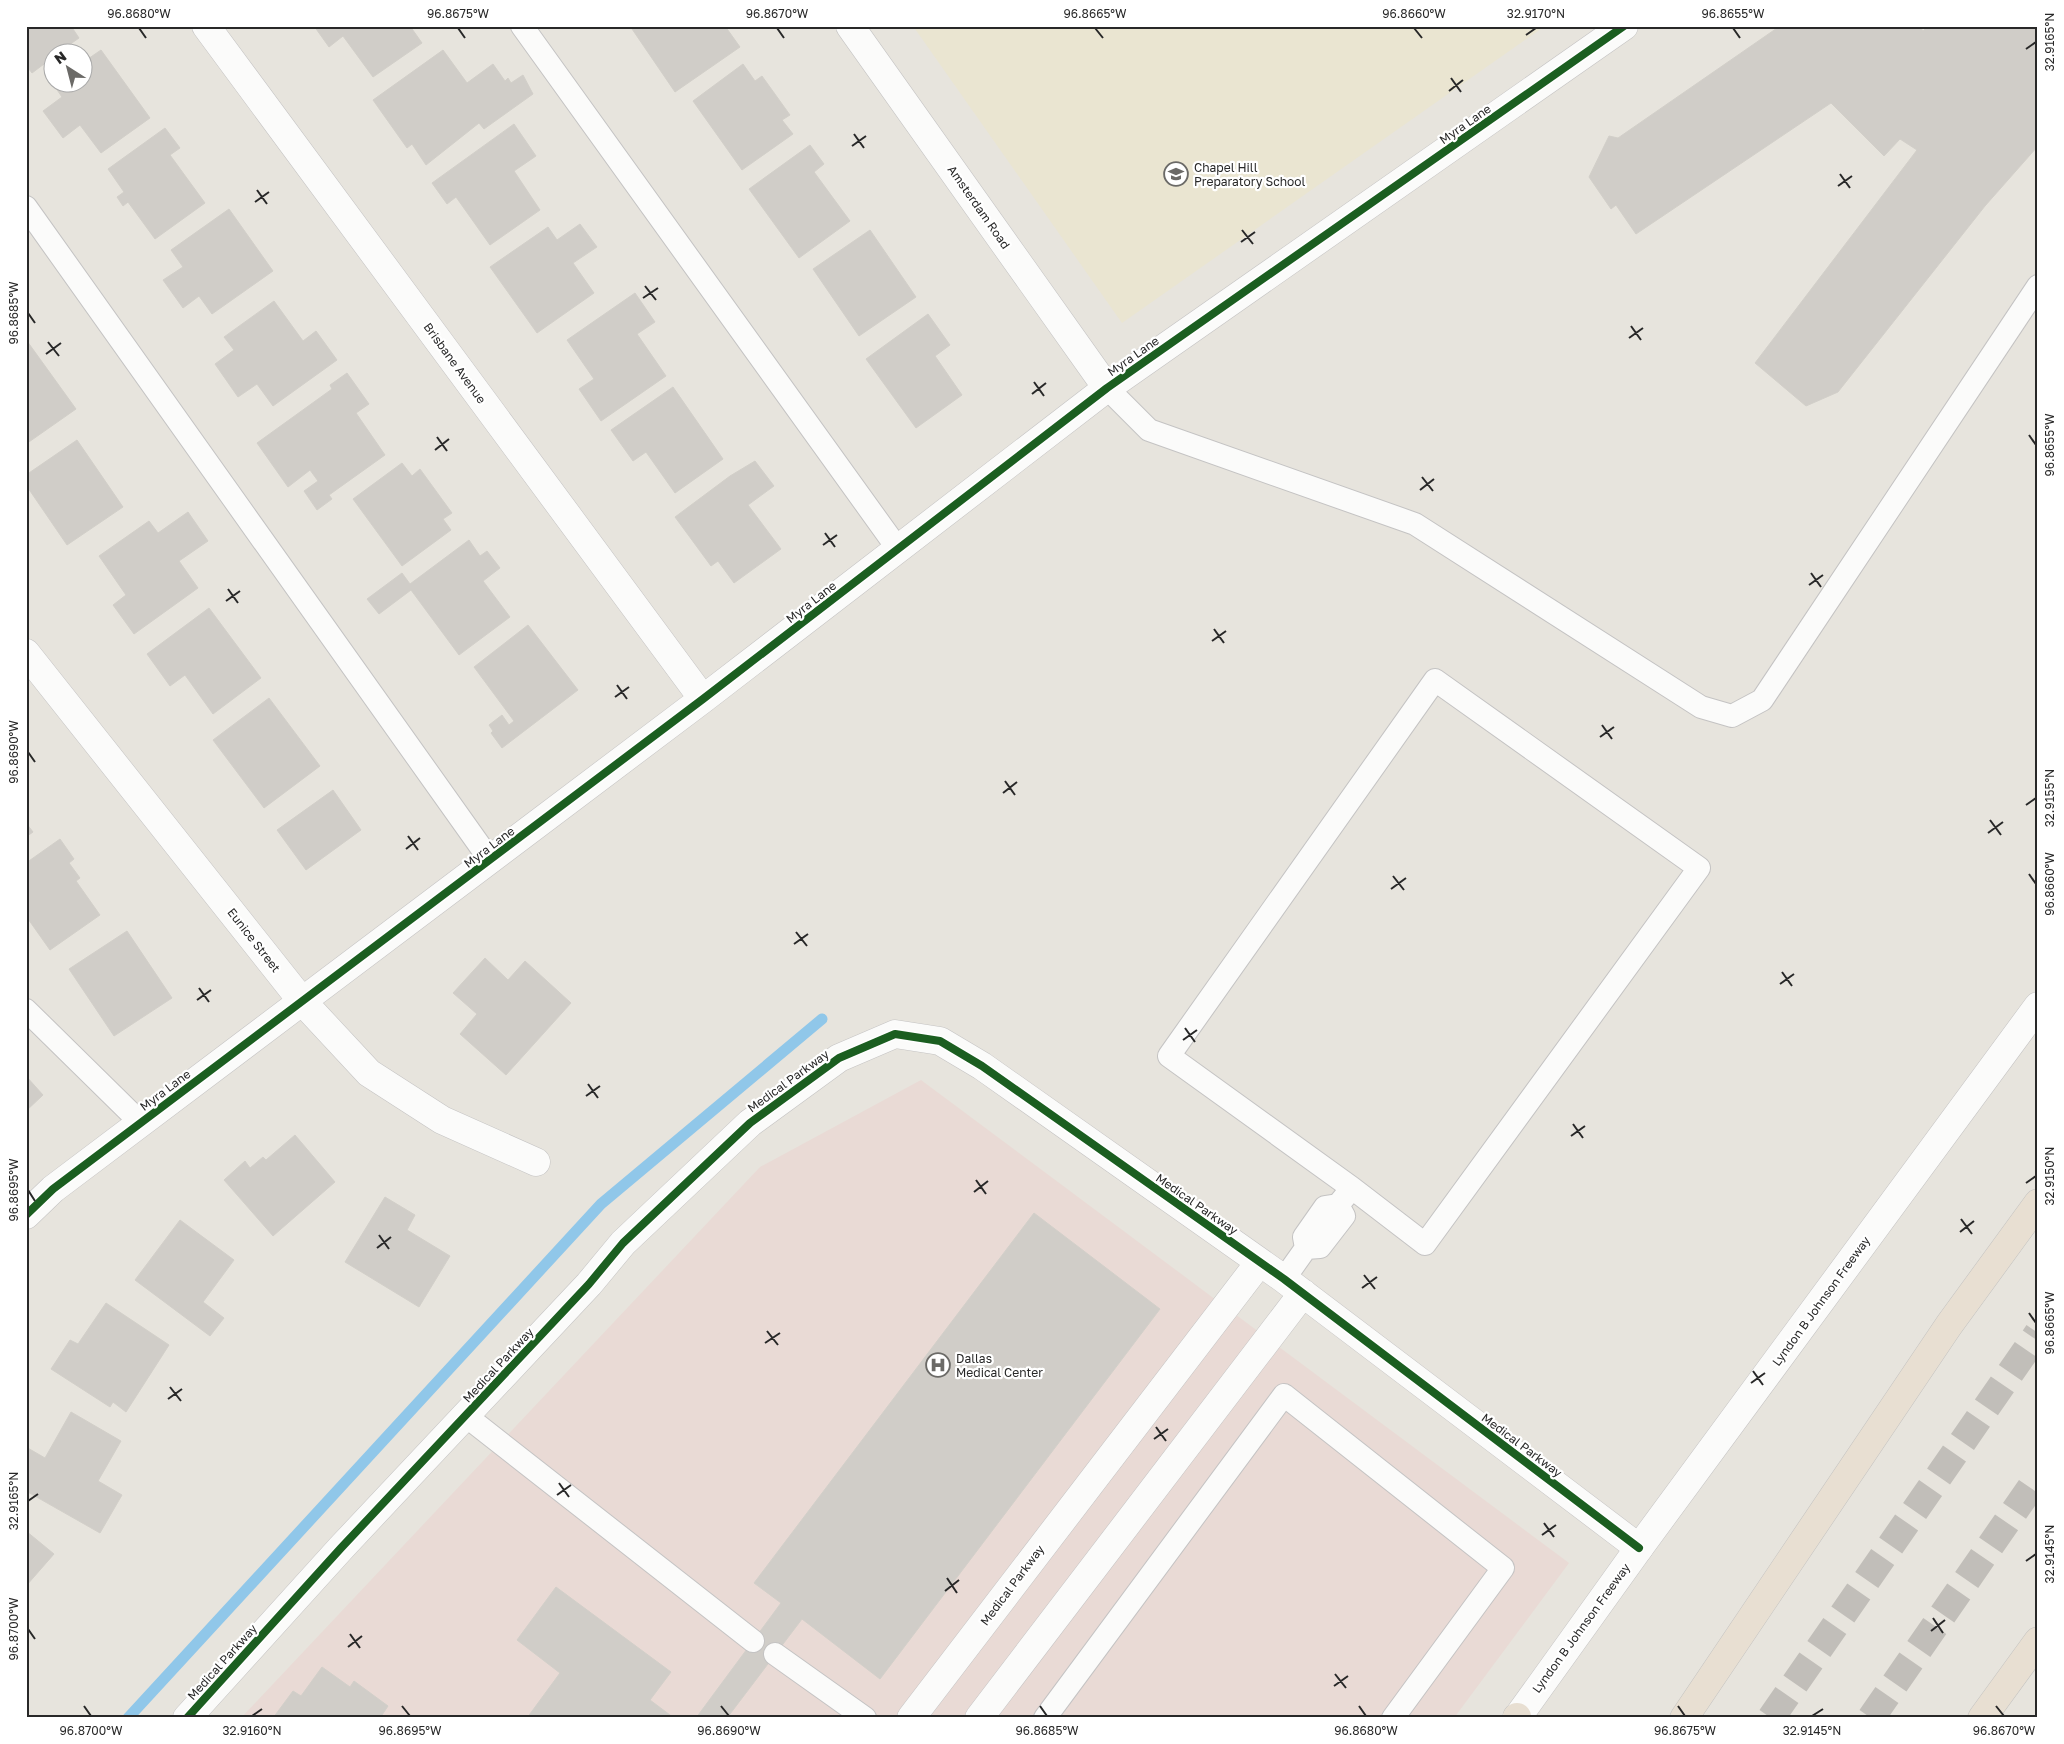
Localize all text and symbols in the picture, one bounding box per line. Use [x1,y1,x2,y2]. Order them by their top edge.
text: 96.8680°W [107,6,171,21]
text: 96.8675°W [427,6,490,21]
text: 96.8670°W [746,6,809,21]
text: 96.8665°W [1063,6,1127,21]
text: 96.8660°W [1382,6,1446,21]
text: 32.9170°N [1507,6,1565,21]
text: 96.8655°W [1702,6,1765,21]
text: 32.9165°N [2042,13,2057,71]
north arrow [42,42,92,92]
text: N [51,47,69,67]
street label: Myra Lane [1436,101,1494,147]
place label: Chapel Hill Preparatory School [1194,160,1306,189]
school or university icon: Chapel Hill Preparatory School [1163,161,1189,187]
street label: Amsterdam Road [945,162,1013,252]
text: 96.8685°W [6,281,21,345]
street label: Brisbane Avenue [421,320,489,406]
street label: Myra Lane [1104,333,1162,379]
text: 96.8655°W [2042,413,2057,476]
street label: Myra Lane [783,578,839,626]
text: 96.8690°W [6,720,21,784]
text: 32.9155°N [2042,769,2057,827]
street label: Myra Lane [461,823,517,871]
text: 96.8660°W [2042,852,2057,916]
street label: Eunice Street [224,905,284,975]
street label: Medical Parkway [744,1046,832,1116]
street label: Myra Lane [137,1066,193,1114]
text: 32.9150°N [2042,1147,2057,1205]
text: 96.8695°W [6,1158,21,1222]
street label: Medical Parkway [1153,1170,1241,1238]
street label: Lyndon B Johnson Freeway [1769,1233,1873,1369]
text: 96.8665°W [2042,1291,2057,1355]
street label: Medical Parkway [459,1324,537,1406]
place label: Dallas Medical Center [956,1351,1043,1380]
hospital icon: Dallas Medical Center [925,1352,951,1378]
street label: Medical Parkway [1479,1410,1565,1480]
text: 32.9165°N [6,1472,21,1530]
text: 32.9145°N [2042,1525,2057,1583]
street label: Medical Parkway [977,1542,1047,1628]
street label: Lyndon B Johnson Freeway [1529,1560,1633,1696]
text: 96.8700°W [6,1597,21,1660]
street label: Medical Parkway [184,1621,260,1703]
text: 96.8700°W [60,1723,123,1738]
text: 32.9160°N [222,1723,282,1738]
text: 96.8695°W [378,1723,442,1738]
text: 96.8690°W [697,1723,761,1738]
text: 96.8685°W [1015,1723,1079,1738]
text: 96.8680°W [1334,1723,1398,1738]
text: 96.8675°W [1654,1723,1717,1738]
text: 32.9145°N [1783,1723,1841,1738]
text: 96.8670°W [1973,1723,2036,1738]

